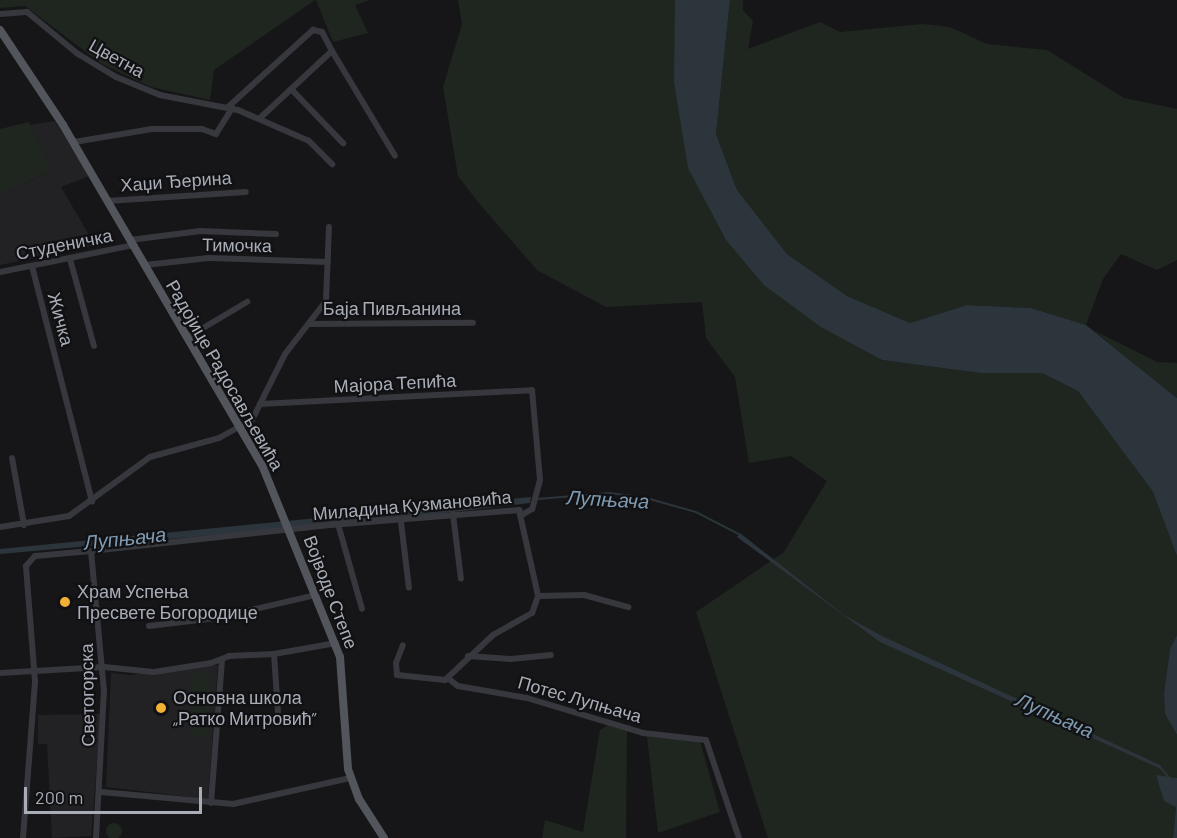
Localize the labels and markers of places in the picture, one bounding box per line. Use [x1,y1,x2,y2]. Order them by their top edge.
place label: Храм Успења Пресвете Богородице [77,581,258,624]
marker: Храм Успења Пресвете Богородице [58,595,72,609]
place label: Основна школа „Ратко Митровић” [173,687,317,730]
marker: Основна школа „Ратко Митровић” [154,701,168,715]

